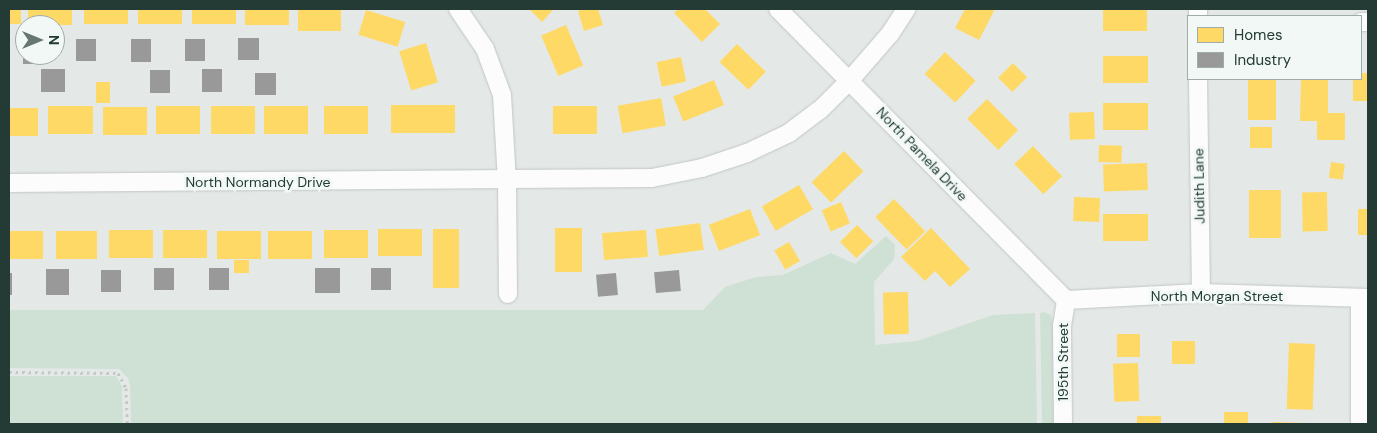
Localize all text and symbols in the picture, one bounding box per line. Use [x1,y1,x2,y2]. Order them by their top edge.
north arrow [15,15,65,65]
legend [1187,15,1362,80]
text: Homes [1234,25,1283,45]
text: N [45,35,63,45]
text: Industry [1234,50,1291,70]
street label: North Pamela Drive [873,104,971,204]
street label: Judith Lane [1190,148,1208,224]
street label: North Normandy Drive [185,174,331,190]
street label: North Morgan Street [1151,288,1283,304]
street label: 195th Street [1055,323,1071,401]

